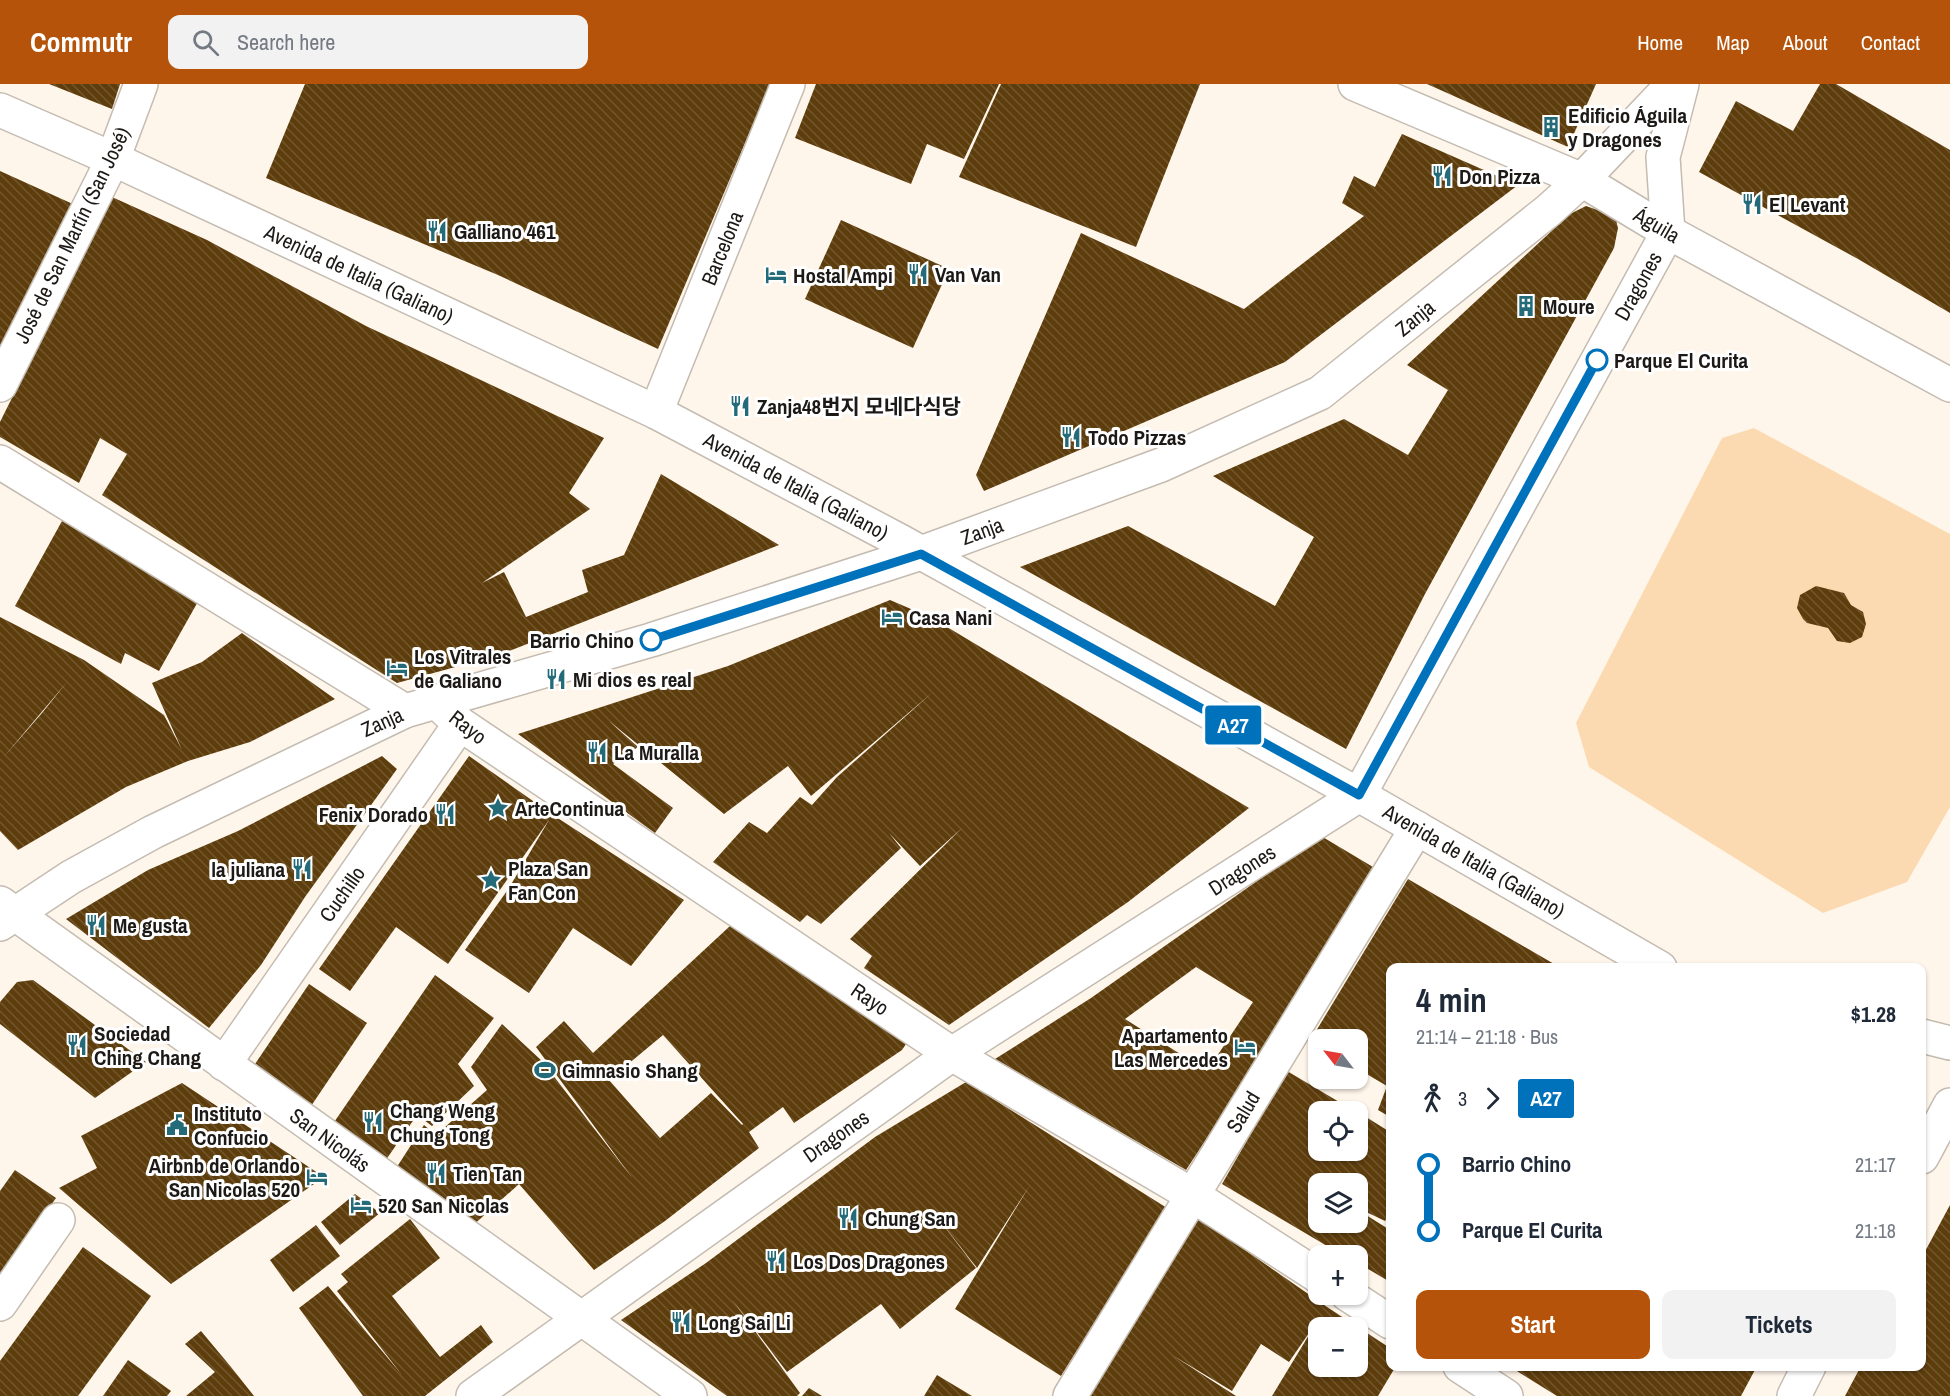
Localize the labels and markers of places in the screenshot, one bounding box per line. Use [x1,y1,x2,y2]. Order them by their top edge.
place label: Edificio Águila y Dragones [1568,101,1687,154]
building icon: Edificio Águila y Dragones [1539,115,1563,139]
place label: Don Pizza [1459,162,1541,191]
restaurant icon: Don Pizza [1430,164,1454,188]
place label: El Levant [1769,190,1846,219]
restaurant icon: El Levant [1740,192,1764,216]
place label: Galliano 461 [454,217,556,246]
restaurant icon: Galliano 461 [425,219,449,243]
place label: Van Van [935,260,1001,289]
place label: Hostal Ampi [793,261,893,290]
restaurant icon: Van Van [906,262,930,286]
hotel icon: Hostal Ampi [764,263,788,287]
place label: Moure [1543,292,1595,321]
building icon: Moure [1514,294,1538,318]
place label: Parque El Curita [1614,346,1748,375]
marker: Parque El Curita [1586,349,1608,371]
place label: Zanja48번지 모네다식당 [757,392,961,421]
restaurant icon: Zanja48번지 모네다식당 [728,394,752,418]
place label: Todo Pizzas [1088,423,1186,452]
restaurant icon: Todo Pizzas [1059,425,1083,449]
place label: Casa Nani [909,603,992,632]
hotel icon: Casa Nani [880,605,904,629]
place label: Barrio Chino [530,626,634,655]
marker: Barrio Chino [640,629,662,651]
place label: Los Vitrales de Galiano [414,642,511,695]
hotel icon: Los Vitrales de Galiano [385,656,409,680]
place label: Mi dios es real [573,665,692,694]
restaurant icon: Mi dios es real [544,667,568,691]
place label: La Muralla [614,738,700,767]
restaurant icon: La Muralla [585,740,609,764]
place label: ArteContinua [515,794,624,823]
place icon: ArteContinua [486,796,510,820]
place label: Fenix Dorado [319,800,428,829]
restaurant icon: Fenix Dorado [433,802,457,826]
place label: Plaza San Fan Con [508,854,588,907]
place label: la juliana [211,855,285,884]
restaurant icon: la juliana [290,857,314,881]
place icon: Plaza San Fan Con [479,868,503,892]
place label: Me gusta [113,911,188,940]
restaurant icon: Me gusta [84,913,108,937]
place label: Sociedad Ching Chang [94,1019,202,1072]
place label: Apartamento Las Mercedes [1114,1021,1228,1074]
restaurant icon: Sociedad Ching Chang [65,1033,89,1057]
hotel icon: Apartamento Las Mercedes [1233,1035,1257,1059]
place label: Gimnasio Shang [562,1056,698,1085]
sports icon: Gimnasio Shang [533,1058,557,1082]
place label: Chang Weng Chung Tong [390,1096,495,1149]
place label: Instituto Confucio [194,1099,269,1152]
restaurant icon: Chang Weng Chung Tong [361,1110,385,1134]
public building icon: Instituto Confucio [165,1113,189,1137]
place label: Airbnb de Orlando San Nicolas 520 [149,1151,300,1204]
place label: Tien Tan [453,1159,522,1188]
restaurant icon: Tien Tan [424,1161,448,1185]
hotel icon: Airbnb de Orlando San Nicolas 520 [305,1165,329,1189]
place label: 520 San Nicolas [378,1191,509,1220]
hotel icon: 520 San Nicolas [349,1193,373,1217]
place label: Chung San [865,1204,956,1233]
restaurant icon: Chung San [836,1206,860,1230]
place label: Los Dos Dragones [793,1247,945,1276]
restaurant icon: Los Dos Dragones [764,1249,788,1273]
place label: Long Sai Li [698,1308,791,1337]
restaurant icon: Long Sai Li [669,1310,693,1334]

